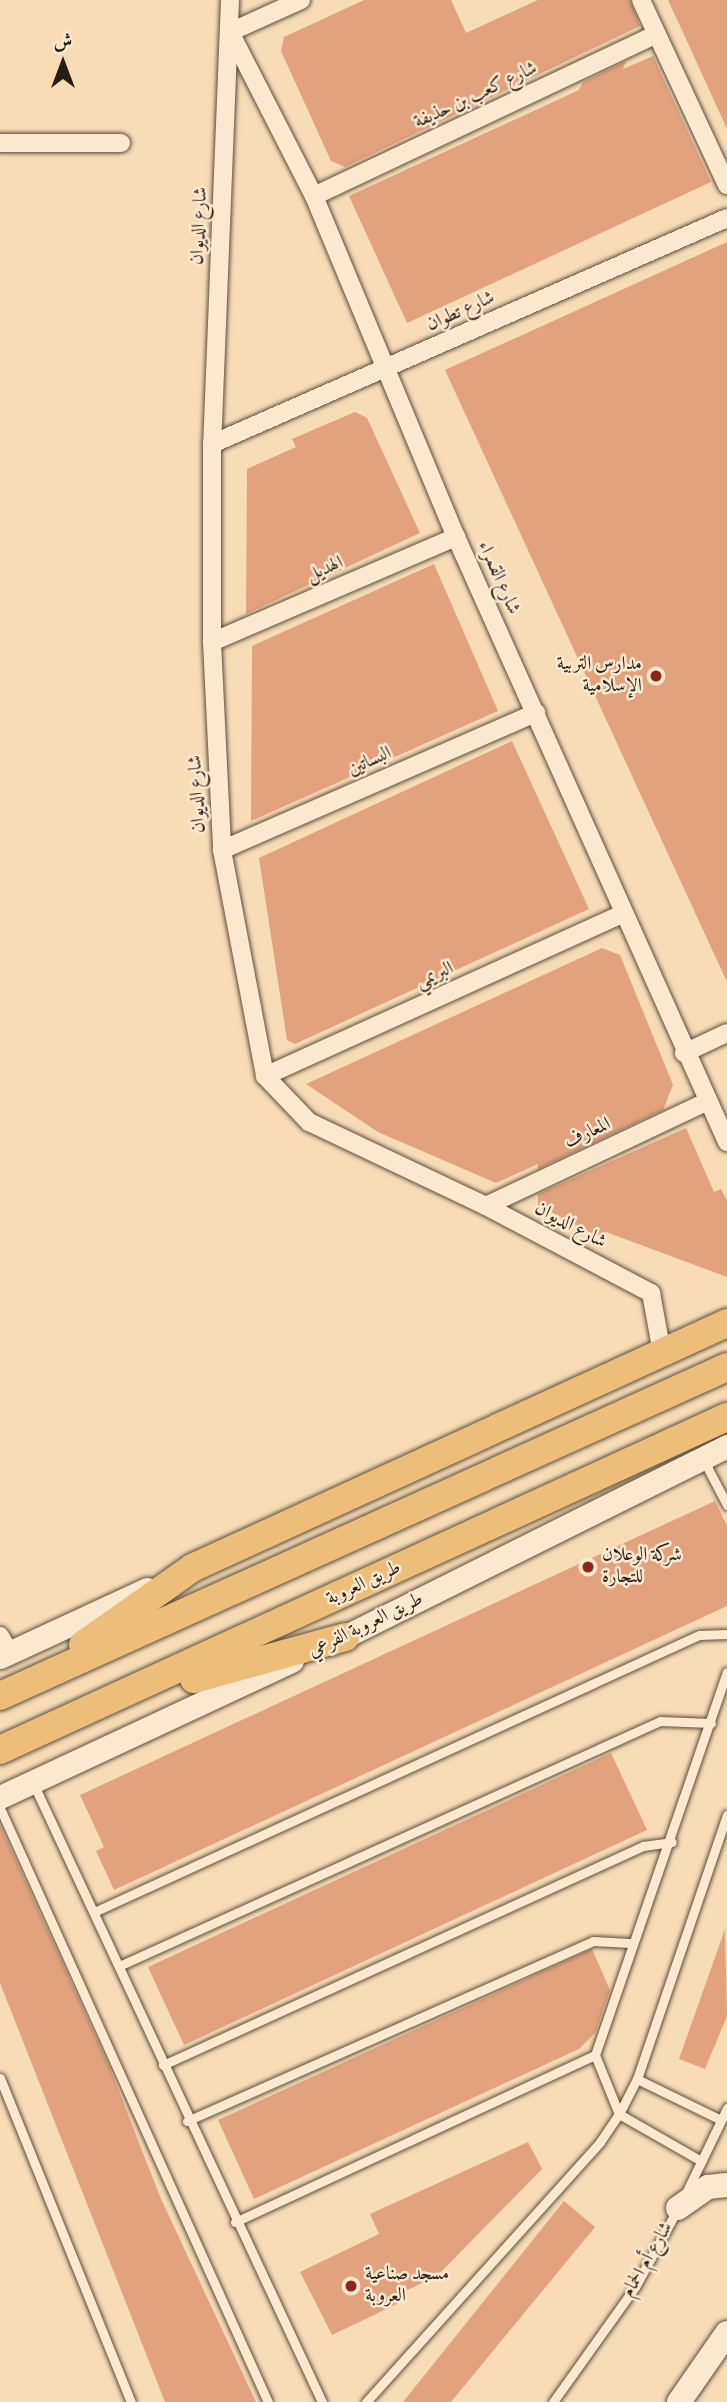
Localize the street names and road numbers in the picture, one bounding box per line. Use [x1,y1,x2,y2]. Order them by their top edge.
street label: شارع كعب بن حذيفة [411,58,541,134]
street label: شارع الديوان [187,186,213,266]
street label: شارع تطوان [423,287,499,337]
street label: شارع القمراء [472,538,524,618]
street label: الهديل [303,552,347,588]
street label: البساتين [345,742,395,782]
street label: شارع الديوان [185,754,211,834]
street label: البريمي [413,958,457,994]
street label: المعارف [561,1113,615,1155]
street label: شارع الديوان [530,1198,610,1254]
street label: طريق العروبة [323,1557,405,1611]
street label: طريق العروبة الفرعي [305,1588,427,1664]
street label: شارع أم الحمام [617,2218,679,2302]

